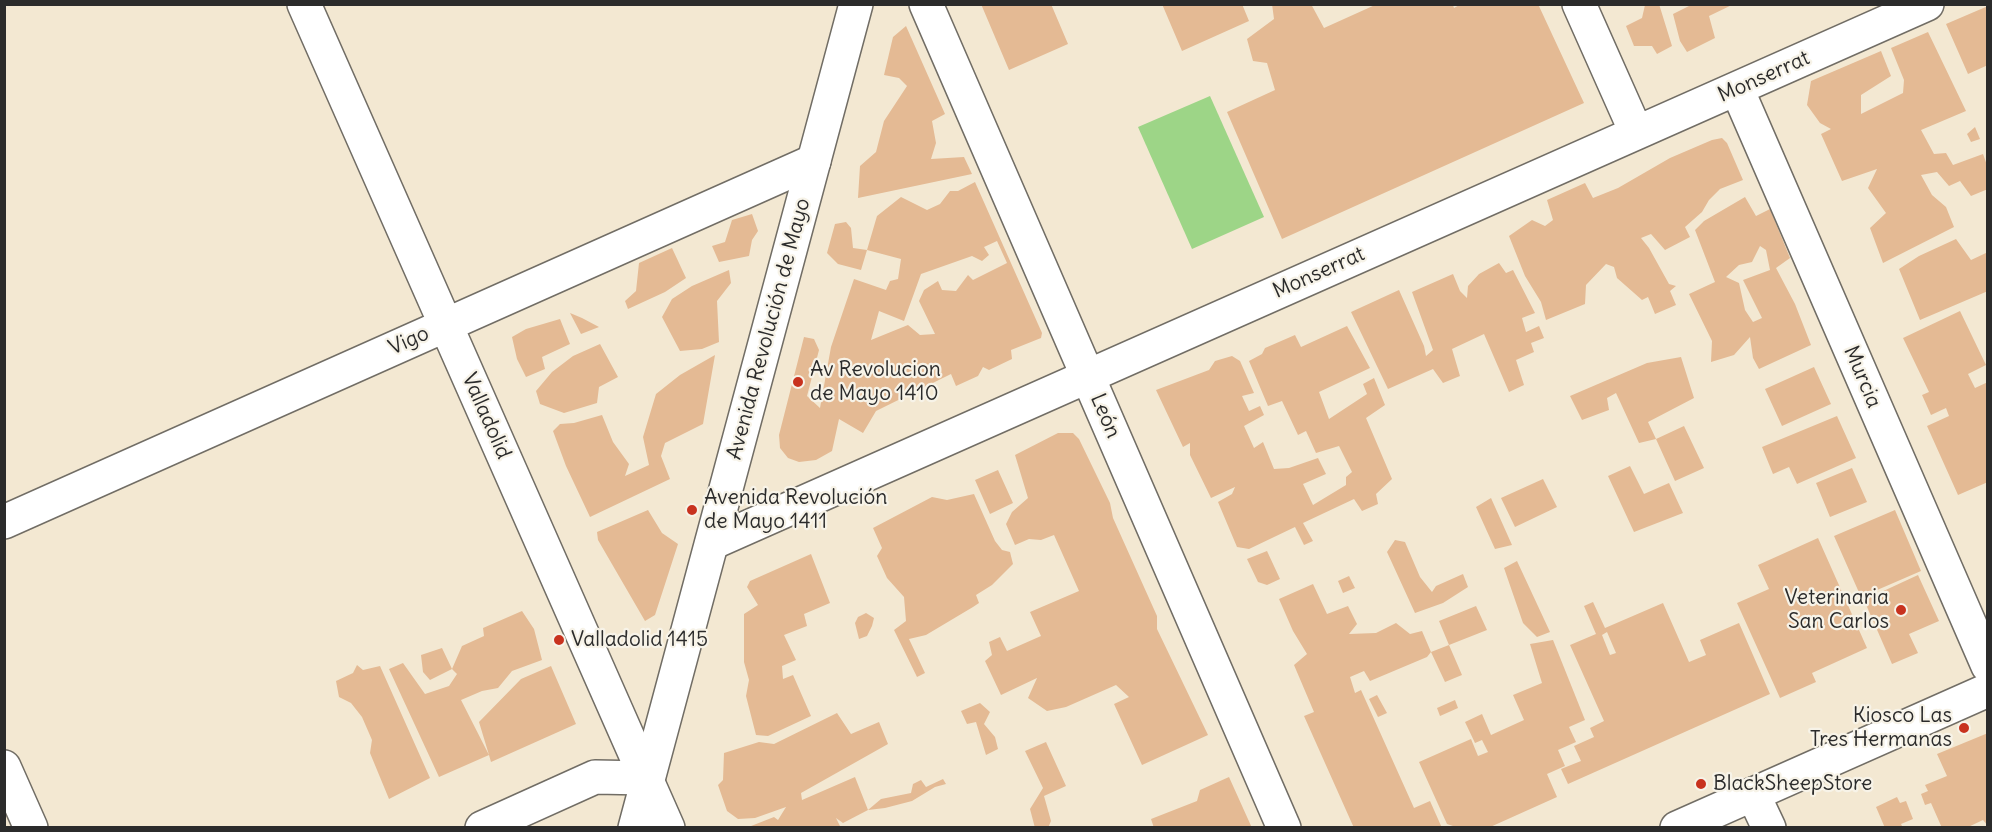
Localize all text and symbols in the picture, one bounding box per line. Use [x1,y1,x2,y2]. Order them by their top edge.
street label: Monserrat [1714,46,1814,108]
street label: Avenida Revolución de Mayo [722,196,816,462]
street label: Monserrat [1269,242,1369,304]
street label: Vigo [385,321,433,361]
street label: Murcia [1838,342,1886,412]
place label: Av Revolucion de Mayo 1410 [810,357,941,407]
street label: Valladolid [456,369,516,463]
marker: Av Revolucion de Mayo 1410 [791,375,805,389]
street label: León [1084,390,1126,442]
place label: Avenida Revolución de Mayo 1411 [704,485,887,535]
marker: Avenida Revolución de Mayo 1411 [685,503,699,517]
place label: Veterinaria San Carlos [1785,585,1889,635]
marker: Veterinaria San Carlos [1894,603,1908,617]
place label: Valladolid 1415 [571,627,708,653]
marker: Valladolid 1415 [552,633,566,647]
place label: Kiosco Las Tres Hermanas [1810,703,1952,753]
marker: Kiosco Las Tres Hermanas [1957,721,1971,735]
place label: BlackSheepStore [1713,771,1872,797]
marker: BlackSheepStore [1694,777,1708,791]

